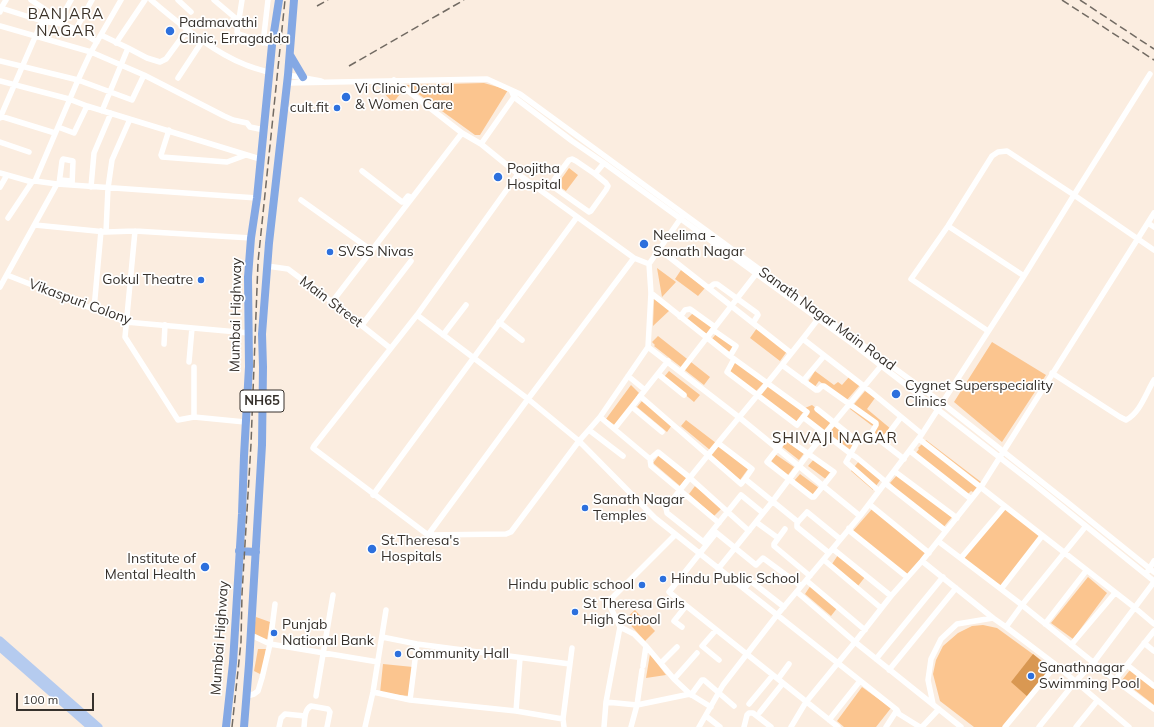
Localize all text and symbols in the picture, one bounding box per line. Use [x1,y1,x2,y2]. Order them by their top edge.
district label: BANJARA NAGAR [28,5,104,40]
place label: Padmavathi Clinic, Erragadda [179,15,289,48]
marker: Padmavathi Clinic, Erragadda [164,25,176,37]
place label: Vi Clinic Dental & Women Care [355,81,453,114]
marker: Vi Clinic Dental & Women Care [340,91,352,103]
place label: cult.fit [290,100,329,116]
marker: cult.fit [332,103,342,113]
place label: Poojitha Hospital [507,161,561,194]
marker: Poojitha Hospital [492,171,504,183]
place label: Neelima - Sanath Nagar [653,228,744,260]
marker: Neelima - Sanath Nagar [638,238,650,250]
place label: SVSS Nivas [338,244,414,260]
marker: SVSS Nivas [325,247,335,257]
street label: Mumbai Highway [227,258,245,372]
street label: Sanath Nagar Main Road [755,264,899,374]
place label: Gokul Theatre [102,272,193,288]
street label: Main Street [296,273,366,331]
marker: Gokul Theatre [196,275,206,285]
street label: Vikaspuri Colony [26,276,134,328]
place label: Cygnet Superspeciality Clinics [905,378,1053,410]
marker: Cygnet Superspeciality Clinics [890,388,902,400]
road number: NH65 [240,390,284,412]
district label: SHIVAJI NAGAR [772,429,898,447]
place label: Sanath Nagar Temples [593,492,684,524]
marker: Sanath Nagar Temples [580,503,590,513]
place label: St.Theresa's Hospitals [381,533,459,566]
marker: St.Theresa's Hospitals [366,543,378,555]
place label: Institute of Mental Health [105,551,196,584]
marker: Institute of Mental Health [199,561,211,573]
place label: Hindu Public School [671,571,799,587]
marker: Hindu Public School [658,574,668,584]
place label: Hindu public school [508,577,634,593]
street label: Mumbai Highway [208,580,232,696]
marker: Hindu public school [637,580,647,590]
place label: St Theresa Girls High School [583,596,685,628]
marker: St Theresa Girls High School [570,607,580,617]
place label: Punjab National Bank [282,617,374,650]
marker: Punjab National Bank [269,628,279,638]
place label: Community Hall [406,646,509,662]
marker: Community Hall [393,649,403,659]
place label: Sanathnagar Swimming Pool [1039,660,1139,692]
marker: Sanathnagar Swimming Pool [1026,671,1036,681]
scale bar [18,685,96,711]
text: 100 m [23,692,58,707]

